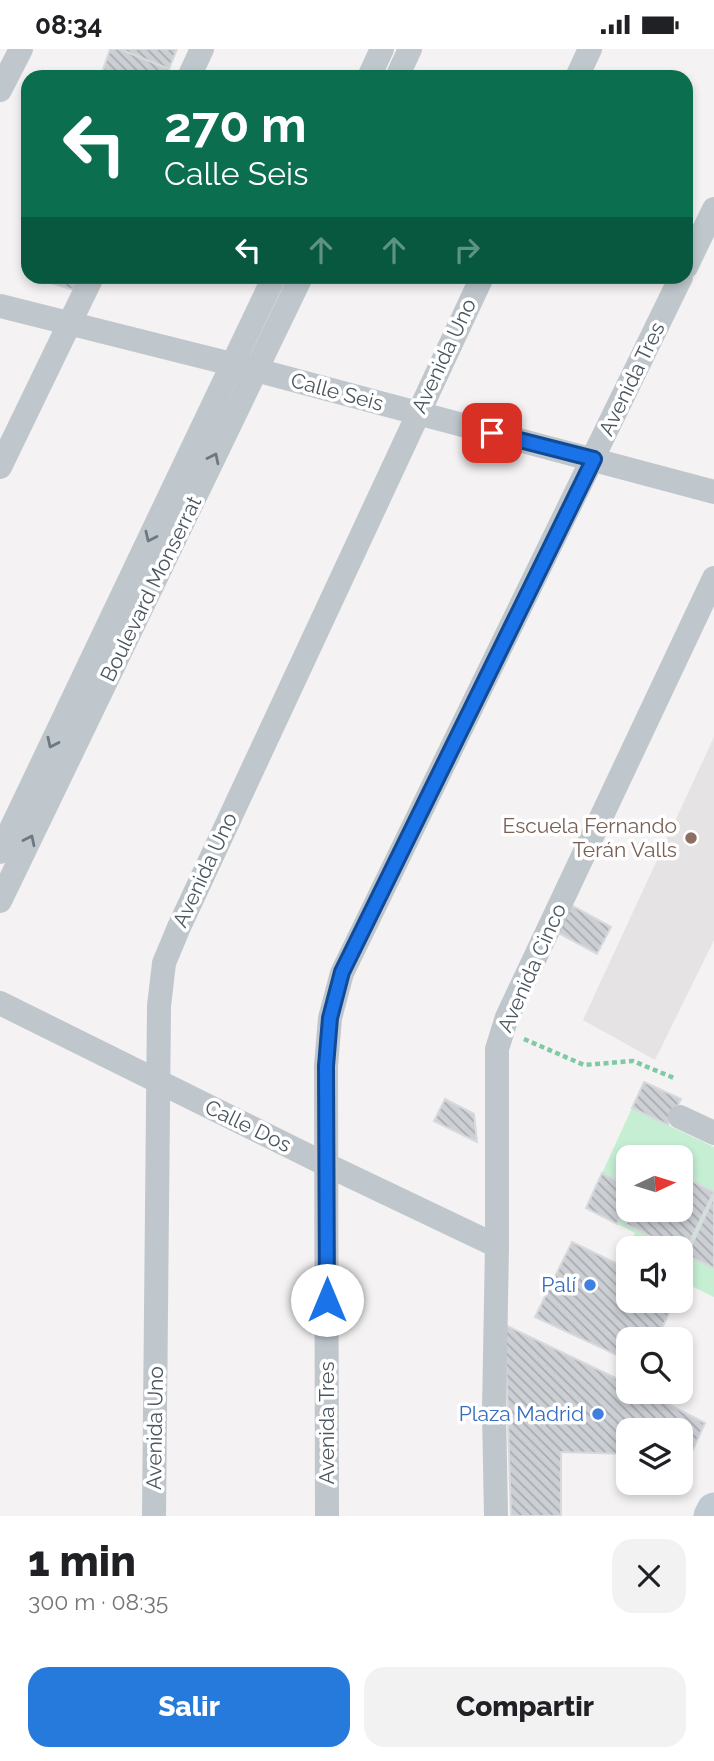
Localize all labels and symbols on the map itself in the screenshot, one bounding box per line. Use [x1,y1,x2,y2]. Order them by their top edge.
street label: Avenida Uno [406,294,481,417]
street label: Avenida Tres [593,318,670,440]
street label: Calle Seis [288,367,386,416]
pin [462,403,522,463]
one-way arrow [205,453,219,465]
street label: Boulevard Monserrat [95,492,206,686]
one-way arrow [144,530,158,542]
one-way arrow [46,736,60,748]
street label: Avenida Uno [167,808,242,931]
place label: Escuela Fernando Terán Valls [502,813,677,862]
marker: Escuela Fernando Terán Valls [683,830,699,846]
one-way arrow [21,835,35,847]
street label: Avenida Cinco [492,899,571,1036]
street label: Calle Dos [201,1094,295,1157]
north arrow [616,1145,693,1221]
position arrow [290,1263,364,1337]
place label: Palí [541,1272,576,1297]
marker: Palí [582,1277,598,1293]
street label: Avenida Tres [314,1361,339,1485]
street label: Avenida Uno [141,1366,168,1490]
place label: Plaza Madrid [459,1401,584,1426]
marker: Plaza Madrid [590,1406,606,1422]

